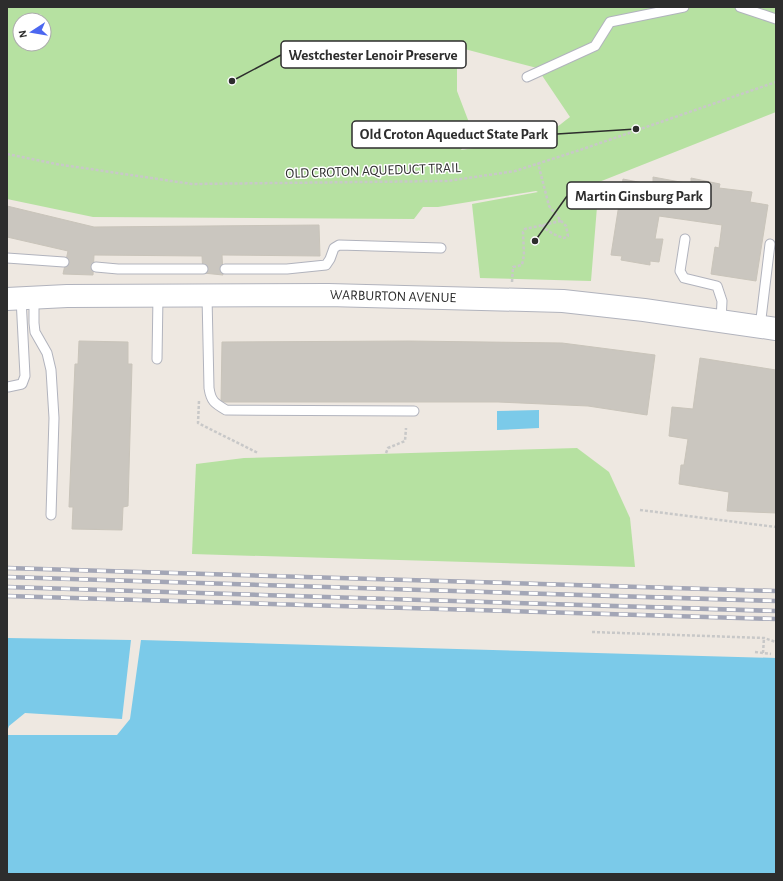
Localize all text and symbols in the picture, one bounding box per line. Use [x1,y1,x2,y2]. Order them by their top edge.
north arrow [12,12,52,52]
text: N [17,29,29,39]
callout: Westchester Lenoir Preserve [281,41,466,68]
text: Westchester Lenoir Preserve [288,48,458,63]
callout: Old Croton Aqueduct State Park [352,121,557,148]
text: Old Croton Aqueduct State Park [360,127,549,142]
street label: OLD CROTON AQUEDUCT TRAIL [285,161,461,181]
callout: Martin Ginsburg Park [567,182,711,209]
text: Martin Ginsburg Park [575,189,704,204]
street label: WARBURTON AVENUE [330,288,456,305]

